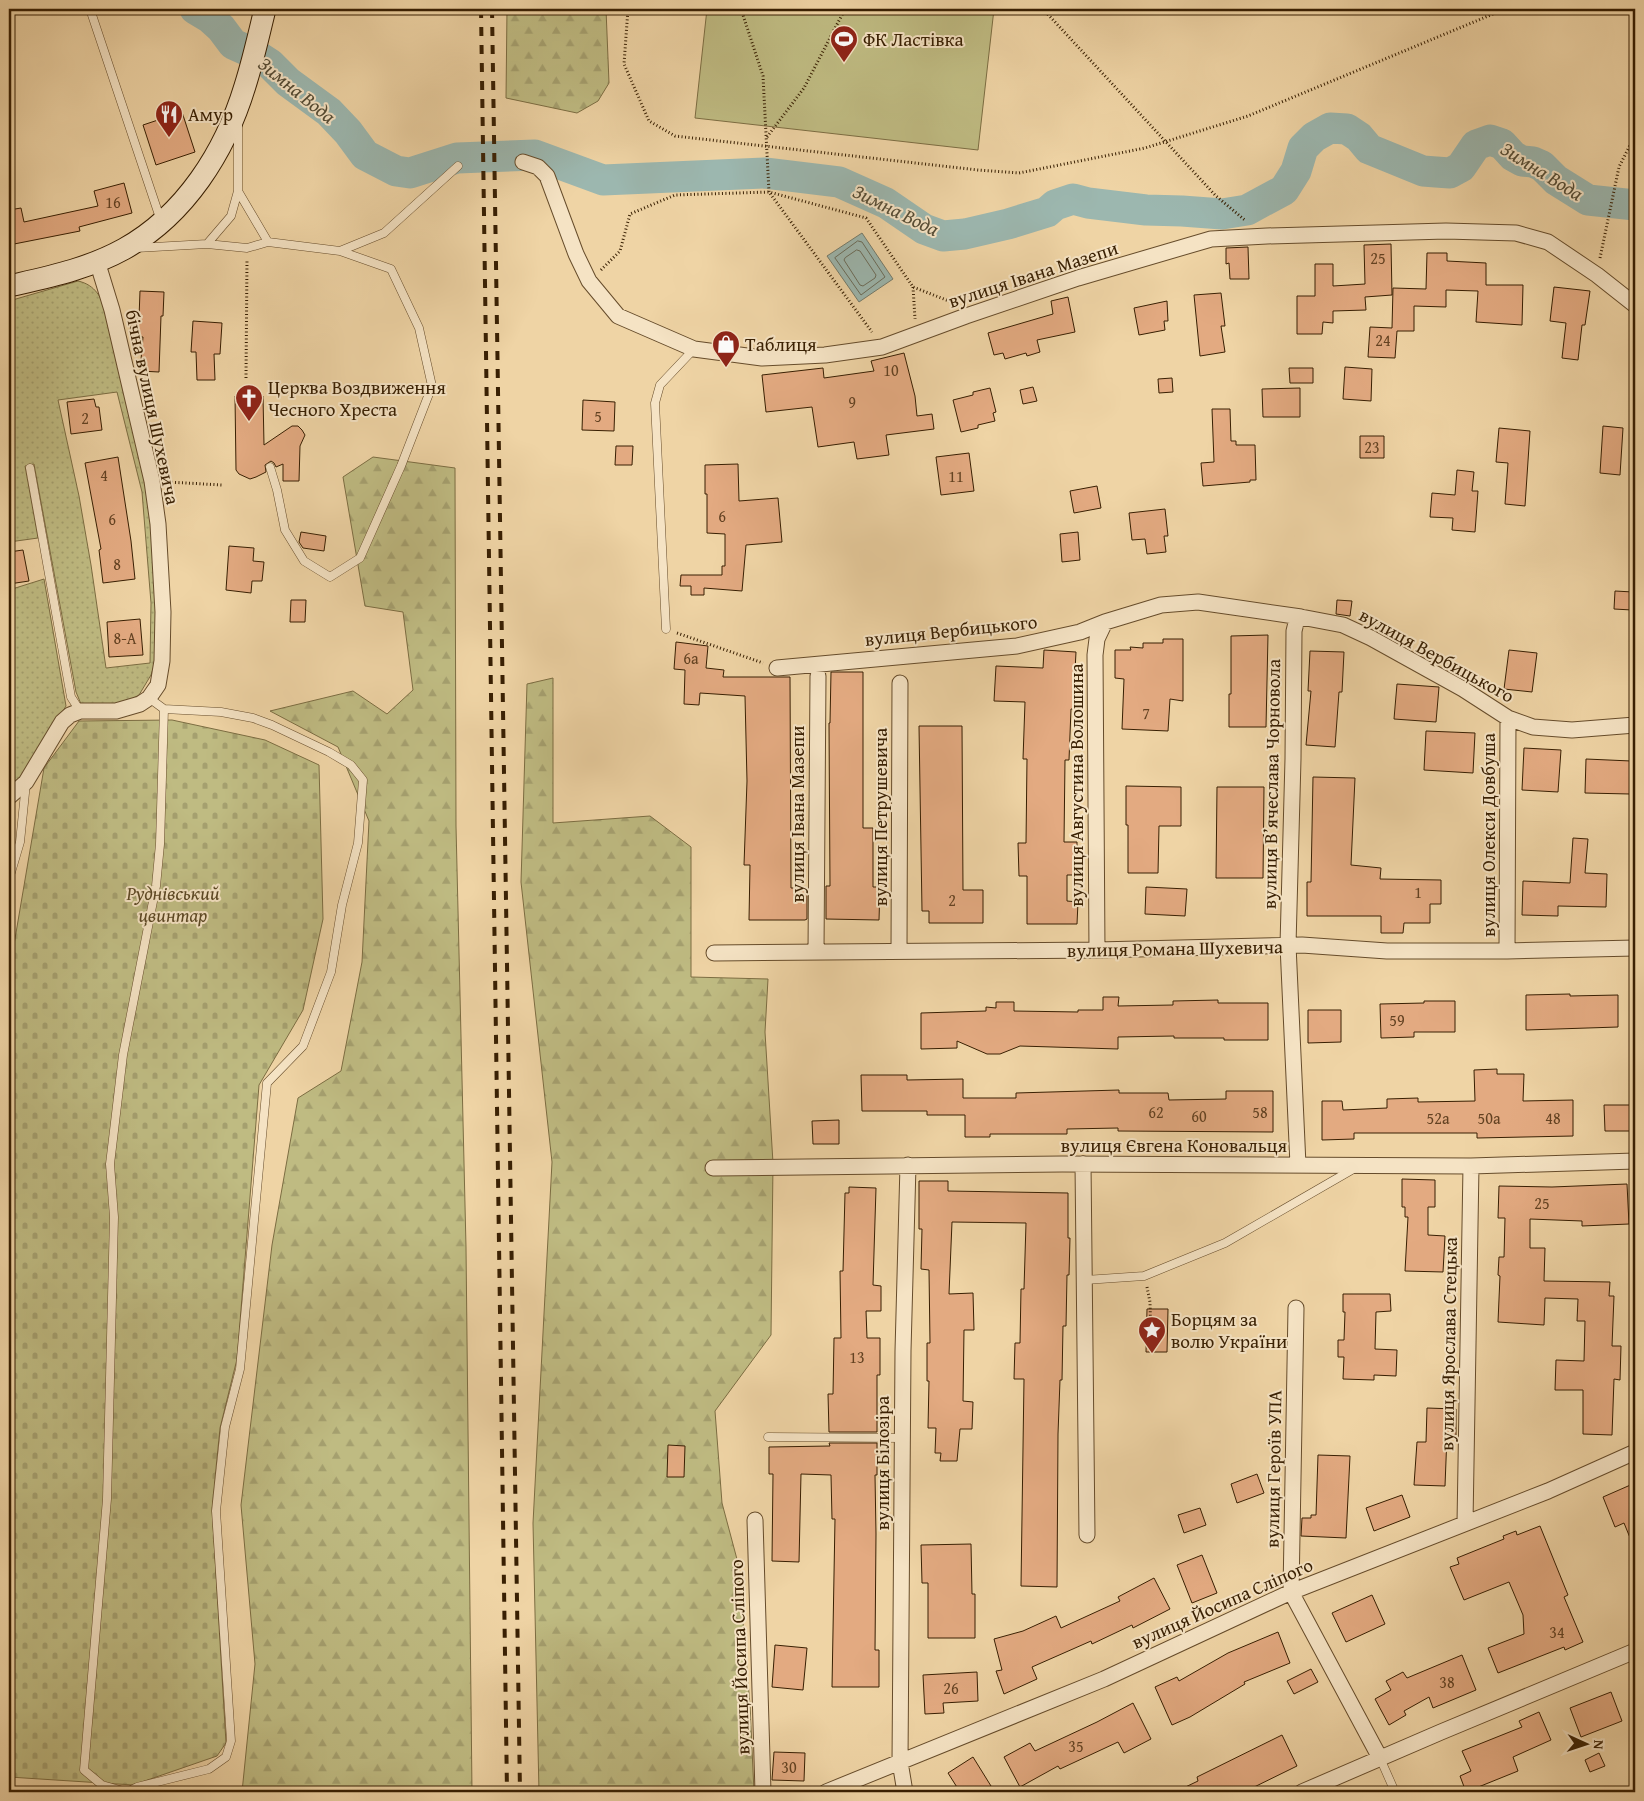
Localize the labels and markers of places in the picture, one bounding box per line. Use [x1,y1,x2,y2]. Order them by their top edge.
sports icon: ФК Ластівка [829,24,859,63]
place label: ФК Ластівка [863,25,964,53]
restaurant icon: Амур [154,99,184,138]
place label: Амур [188,100,233,128]
shop icon: Таблиця [711,329,741,368]
place label: Таблиця [745,330,817,358]
place label: Церква Воздвиження Чесного Хреста [268,373,446,423]
church icon: Церква Воздвиження Чесного Хреста [234,383,264,422]
place label: Борцям за волю України [1171,1305,1287,1355]
place icon: Борцям за волю України [1137,1315,1167,1354]

